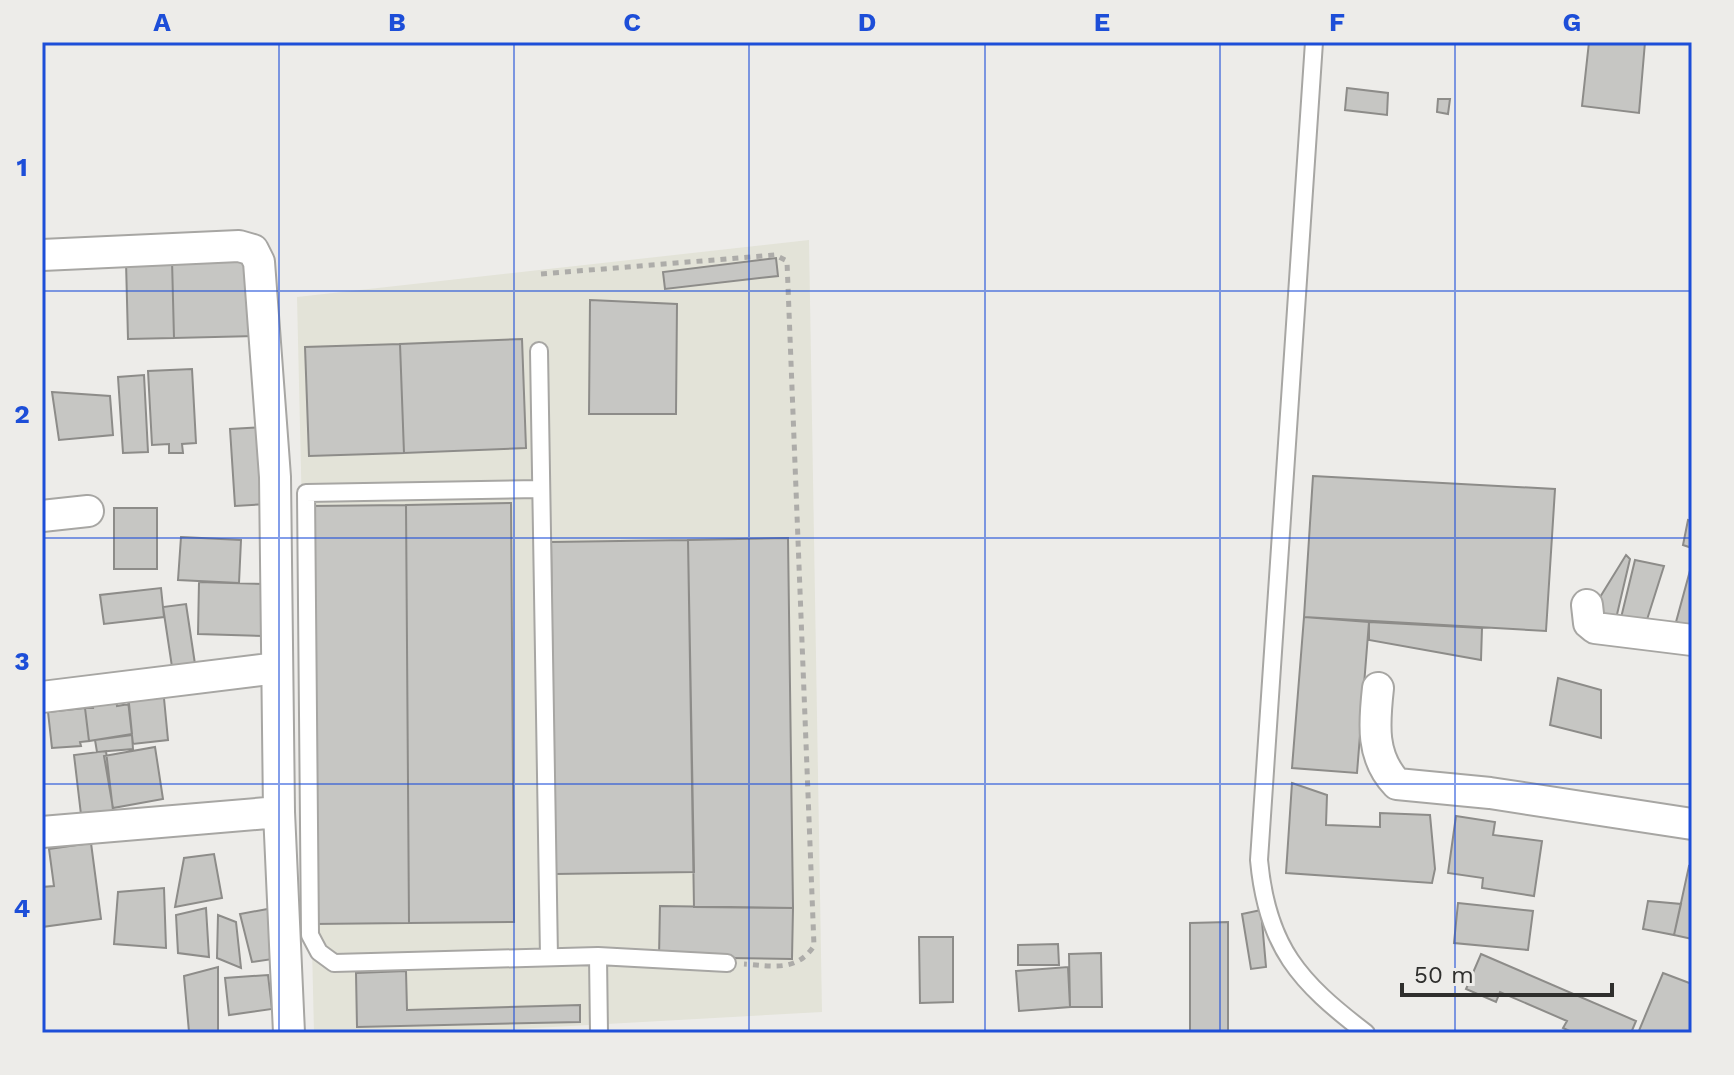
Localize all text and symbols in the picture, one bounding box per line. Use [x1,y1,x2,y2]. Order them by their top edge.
text: A [153,7,171,37]
text: B [388,7,406,37]
text: C [623,7,641,37]
text: D [858,7,876,37]
text: E [1094,7,1110,37]
text: F [1329,7,1345,37]
text: G [1563,7,1581,37]
text: 1 [16,152,28,182]
text: 2 [14,399,30,429]
text: 3 [14,646,30,676]
text: 4 [14,893,31,923]
scale bar [1402,947,1612,997]
text: 50 m [1414,961,1474,989]

